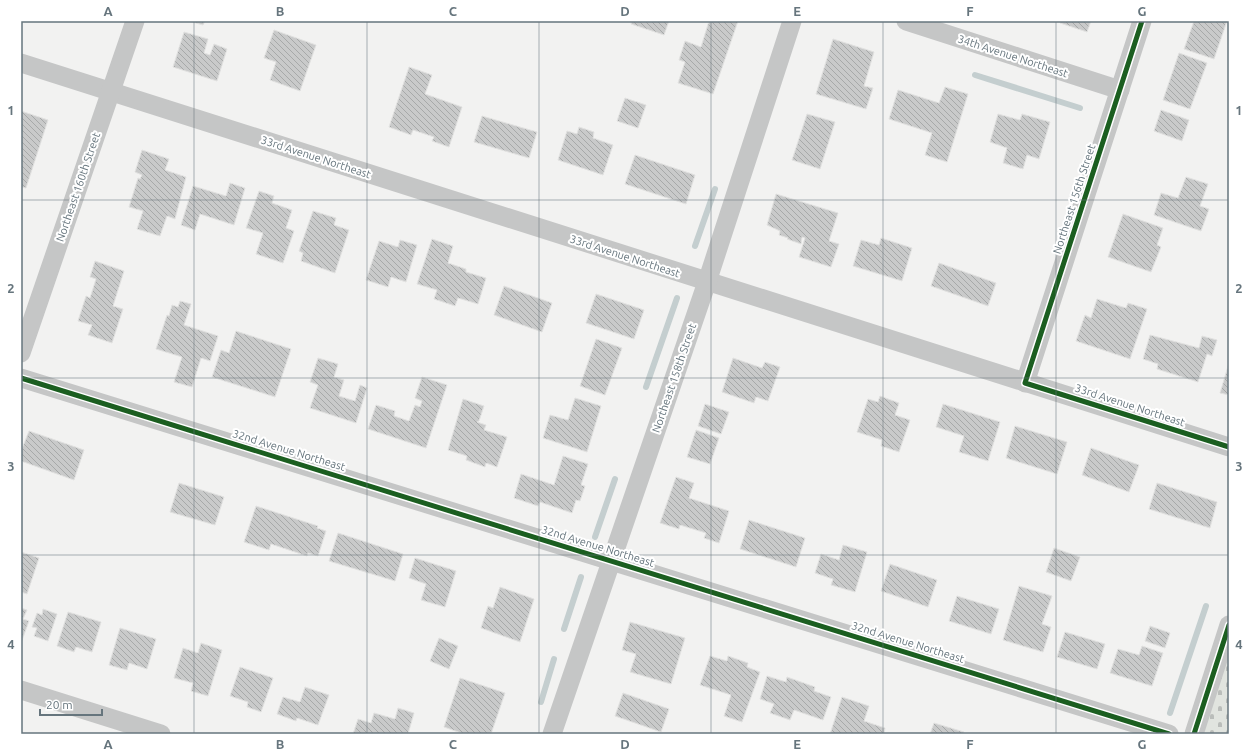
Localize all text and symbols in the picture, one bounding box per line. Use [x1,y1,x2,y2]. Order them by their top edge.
text: A [103,4,113,18]
text: B [276,4,285,18]
text: C [449,4,458,18]
text: D [620,4,630,18]
text: E [793,4,801,18]
text: F [966,4,974,18]
text: G [1138,4,1147,18]
street label: 34th Avenue Northeast [956,33,1070,80]
text: 1 [7,103,15,117]
text: 1 [1235,103,1243,117]
street label: Northeast 160th Street [54,130,103,243]
street label: 33rd Avenue Northeast [259,134,373,181]
street label: Northeast 156th Street [1051,142,1098,255]
street label: 33rd Avenue Northeast [568,233,682,280]
text: 2 [7,281,15,295]
text: 2 [1235,281,1243,295]
street label: Northeast 158th Street [650,321,699,434]
street label: 33rd Avenue Northeast [1073,382,1187,429]
street label: 32nd Avenue Northeast [231,427,347,473]
text: 3 [7,459,15,473]
text: 3 [1235,459,1243,473]
street label: 32nd Avenue Northeast [540,523,656,569]
street label: 32nd Avenue Northeast [850,619,966,665]
text: 4 [7,637,15,651]
text: 4 [1235,637,1243,651]
scale bar [40,691,102,717]
text: 20 m [46,698,73,711]
text: A [103,737,113,751]
text: B [276,737,285,751]
text: C [449,737,458,751]
text: D [620,737,630,751]
text: E [793,737,801,751]
text: F [966,737,974,751]
text: G [1138,737,1147,751]

